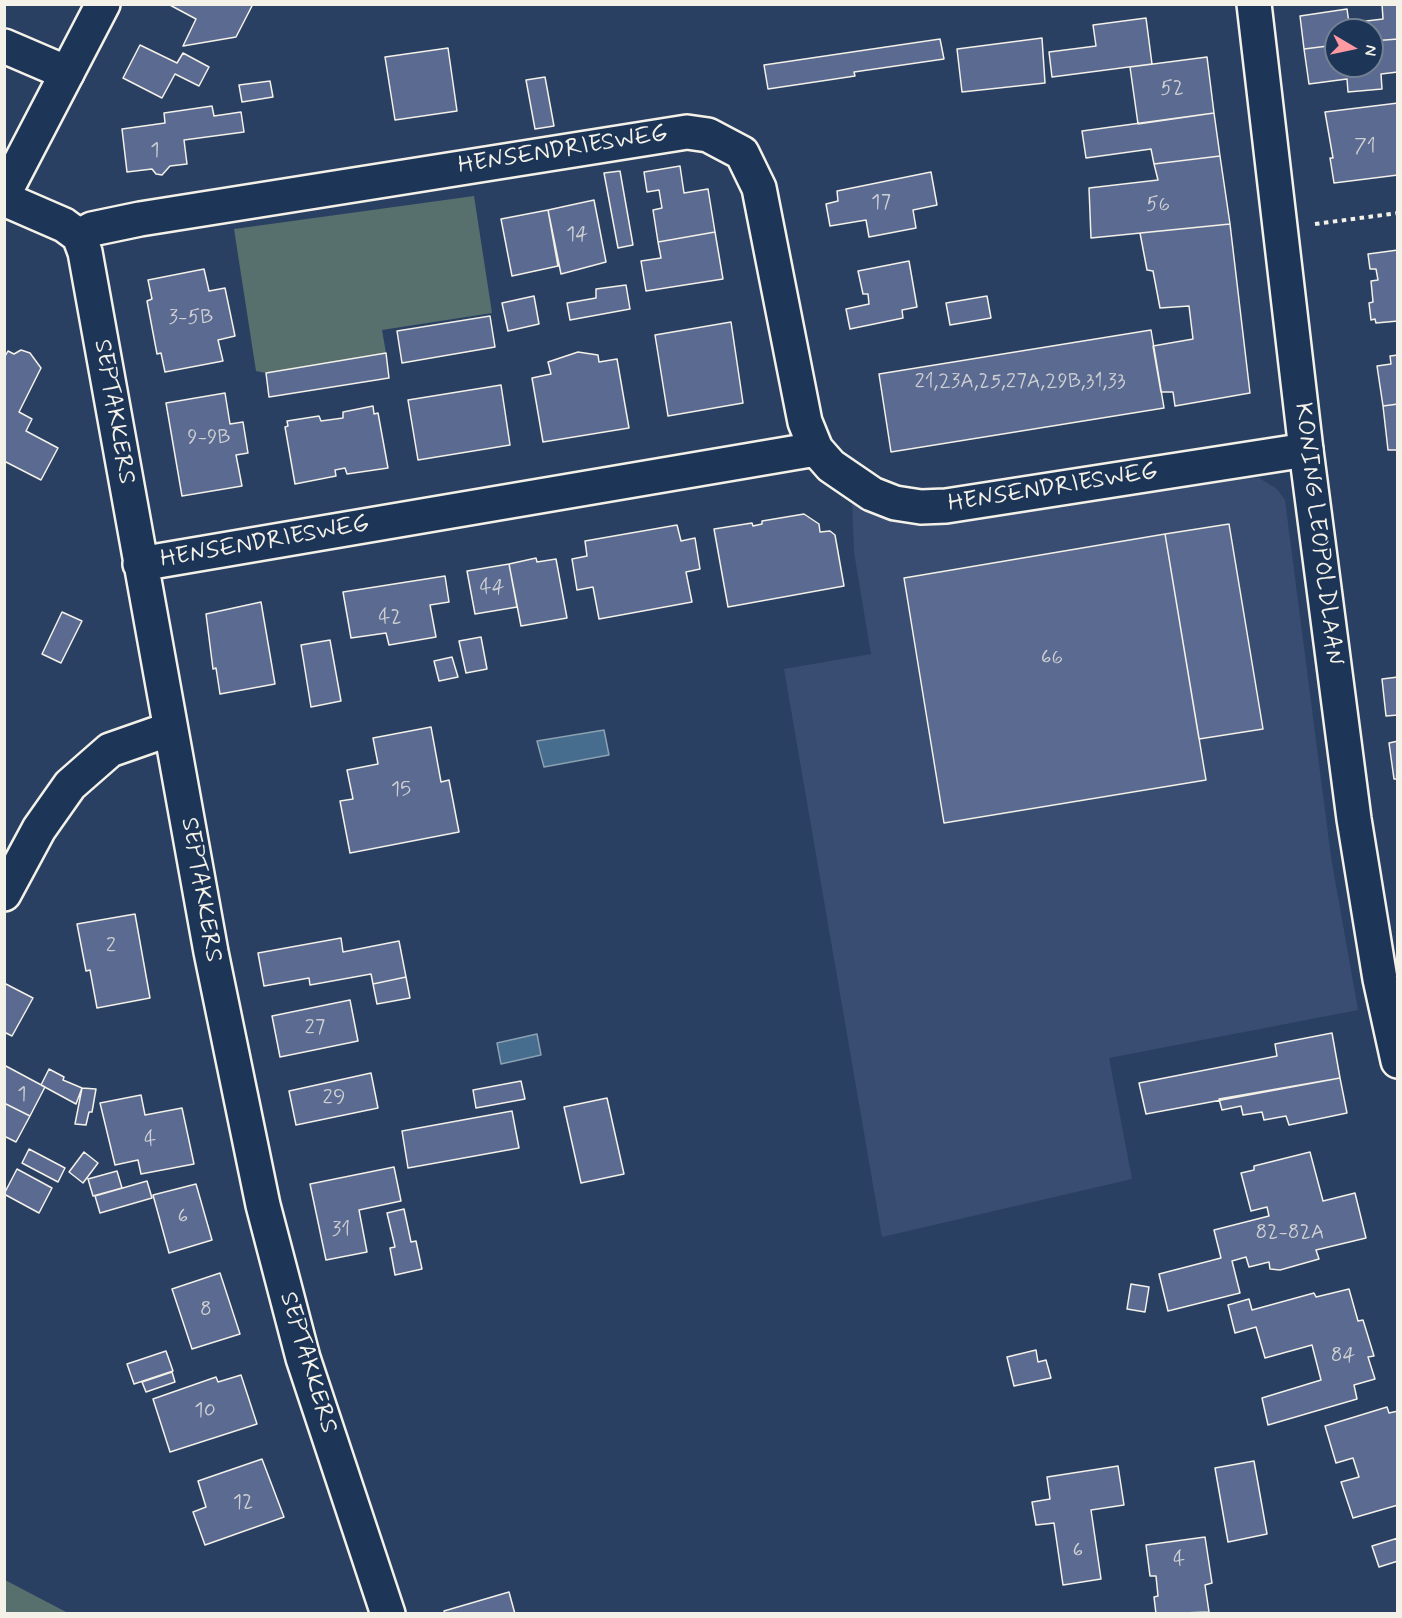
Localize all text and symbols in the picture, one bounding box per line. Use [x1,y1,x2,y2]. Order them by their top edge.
north arrow [1324,18,1384,78]
text: N [1359,44,1382,57]
house number: 52 [1160,77,1184,103]
street label: HENSENDRIESWEG [456,120,670,182]
house number: 71 [1354,135,1376,161]
house number: 1 [150,139,160,165]
house number: 17 [871,191,891,217]
house number: 56 [1146,193,1170,219]
house number: 14 [566,223,588,249]
house number: 3-5B [169,306,213,332]
street label: SEPTAKKERS [86,337,140,487]
house number: 21,23A,25,27A,29B,31,33 [914,370,1126,396]
street label: KONING LEOPOLDLAAN [1287,401,1347,667]
house number: 9-9B [187,426,231,452]
street label: HENSENDRIESWEG [946,458,1160,520]
street label: HENSENDRIESWEG [158,510,372,576]
house number: 44 [480,576,504,602]
house number: 42 [378,606,402,632]
house number: 66 [1041,646,1063,672]
house number: 15 [391,778,411,804]
street label: SEPTAKKERS [173,815,227,965]
house number: 2 [106,934,116,960]
house number: 27 [305,1016,325,1042]
house number: 1 [17,1083,27,1109]
house number: 29 [323,1086,345,1112]
house number: 4 [144,1128,156,1154]
house number: 6 [178,1205,188,1231]
house number: 31 [332,1218,350,1244]
house number: 82-82A [1255,1221,1325,1247]
street label: SEPTAKKERS [272,1289,342,1437]
house number: 8 [200,1298,212,1324]
house number: 84 [1331,1344,1355,1370]
house number: 10 [194,1399,216,1425]
house number: 12 [233,1491,253,1517]
house number: 6 [1073,1539,1083,1565]
house number: 4 [1173,1548,1185,1574]

